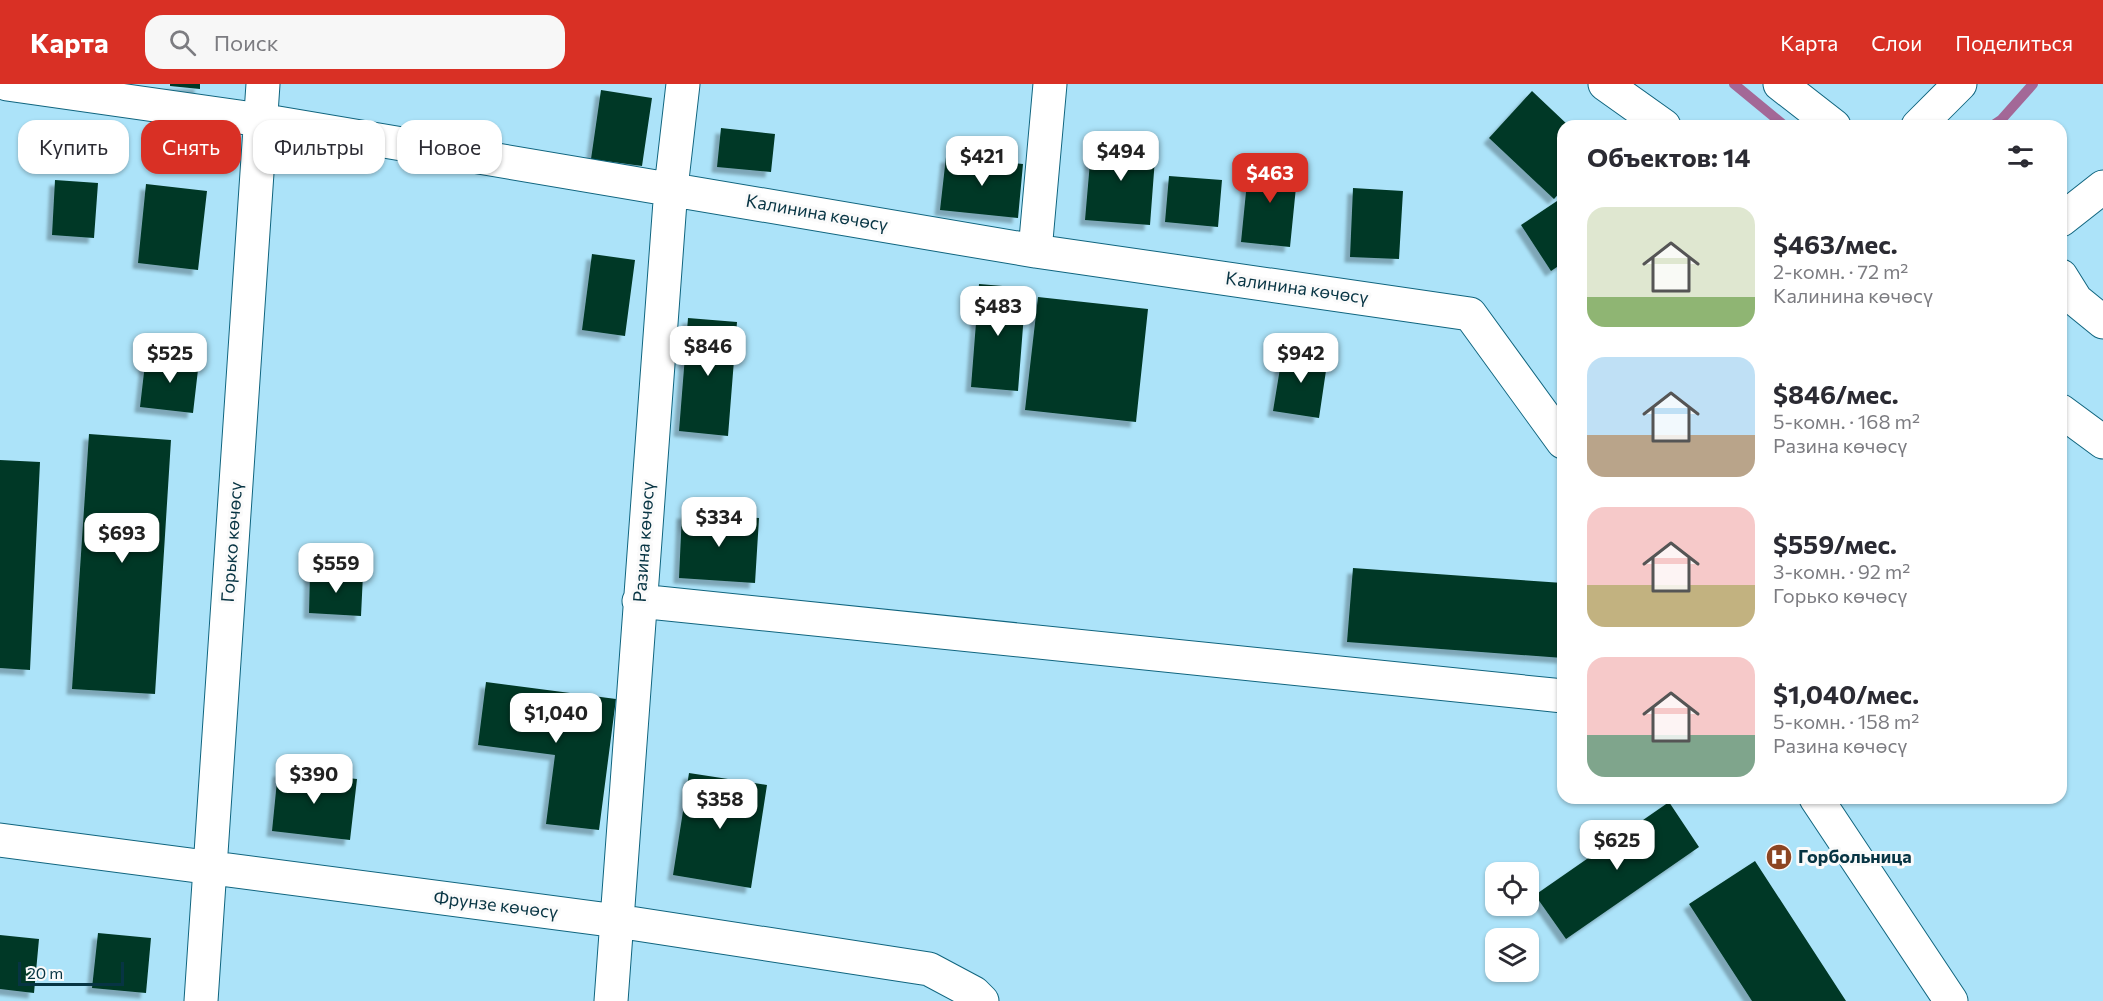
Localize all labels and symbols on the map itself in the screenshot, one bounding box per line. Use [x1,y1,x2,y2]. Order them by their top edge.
pin: $494 [1085,131,1157,182]
pin: $421 [946,136,1018,187]
pin: $463 [1234,153,1306,204]
street label: Калинина көчөсү [744,189,890,235]
street label: Калинина көчөсү [1224,266,1370,308]
pin: $483 [962,286,1034,337]
pin: $846 [672,326,744,377]
pin: $525 [134,333,206,384]
pin: $942 [1265,333,1337,384]
street label: Горько көчөсү [216,481,246,603]
street label: Разина көчөсү [628,481,658,603]
pin: $334 [683,497,755,548]
pin: $693 [86,513,158,564]
pin: $559 [300,543,372,594]
pin: $1,040 [507,693,605,744]
pin: $390 [278,754,350,805]
pin: $358 [684,779,756,830]
pin: $625 [1581,820,1653,871]
hospital icon: Горбольница [1764,842,1794,872]
place label: Горбольница [1798,845,1912,867]
street label: Фрунзе көчөсү [433,885,560,923]
scale bar [18,959,124,986]

